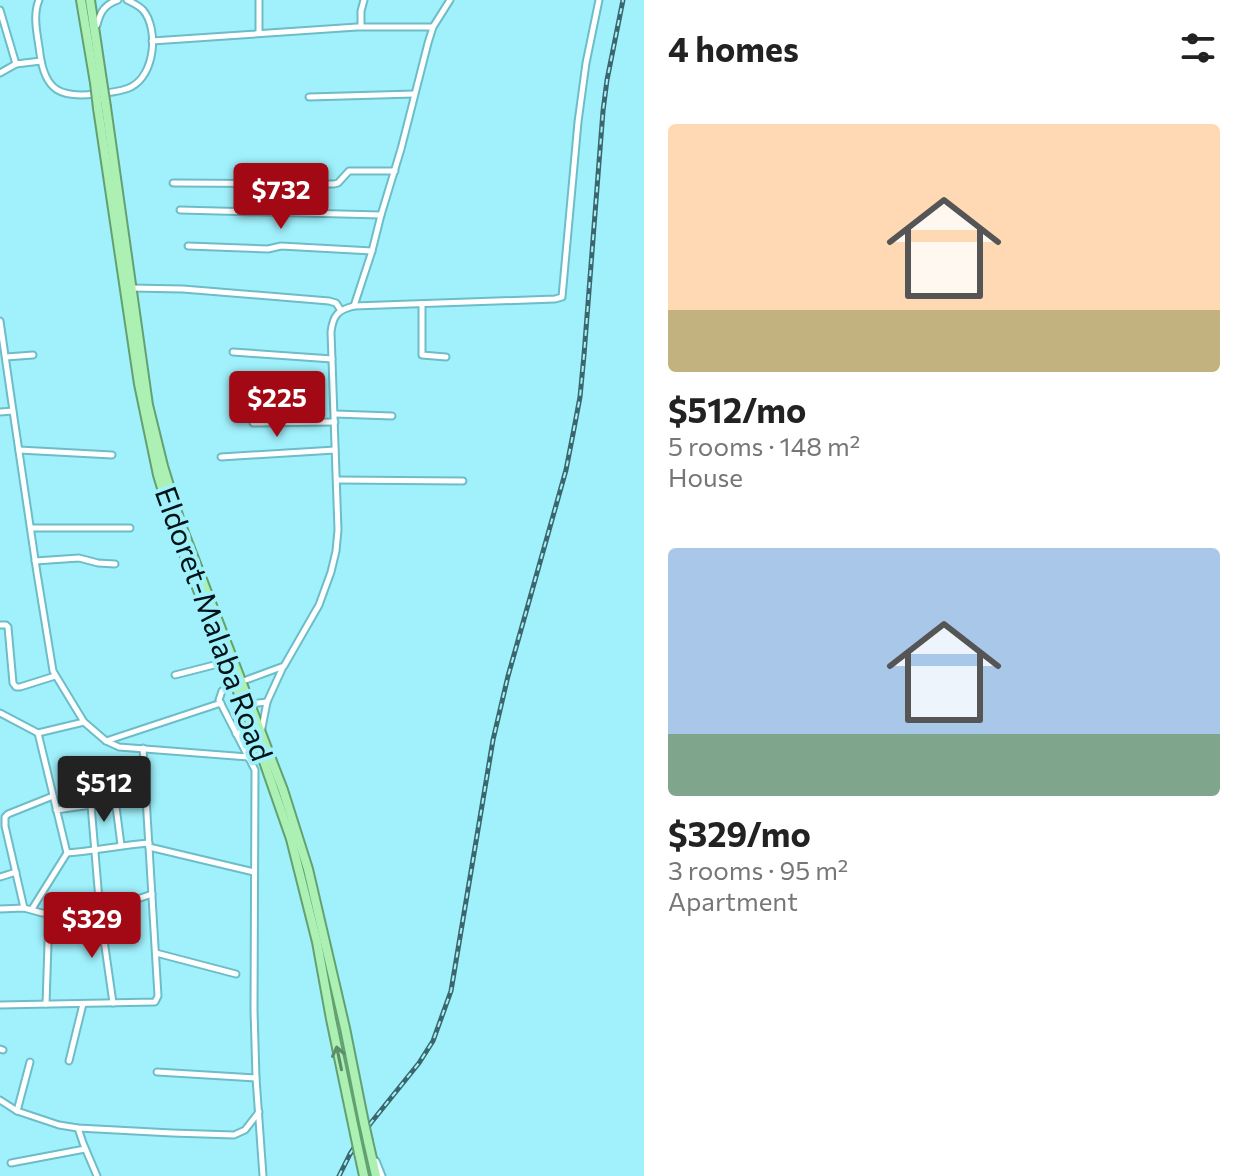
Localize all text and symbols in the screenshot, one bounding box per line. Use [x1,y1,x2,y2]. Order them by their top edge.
icon: filters [1176,26,1220,70]
text: 4 homes [668,27,799,69]
pin: $732 [234,163,328,231]
text: $732 [251,173,311,204]
icon: home [872,176,1016,320]
pin: $225 [230,371,324,439]
text: $225 [247,381,307,412]
text: $512/mo [668,388,806,430]
text: 5 rooms · 148 m² [668,430,860,461]
text: House [668,461,743,492]
street label: Eldoret-Malaba Road [148,481,282,765]
icon: home [872,600,1016,744]
pin: $512 [57,756,151,824]
text: $512 [76,766,132,797]
text: $329/mo [668,812,811,854]
text: 3 rooms · 95 m² [668,854,848,885]
text: Apartment [668,885,798,916]
pin: $329 [45,892,139,960]
text: $329 [62,902,122,933]
one-way arrow [330,1046,345,1071]

